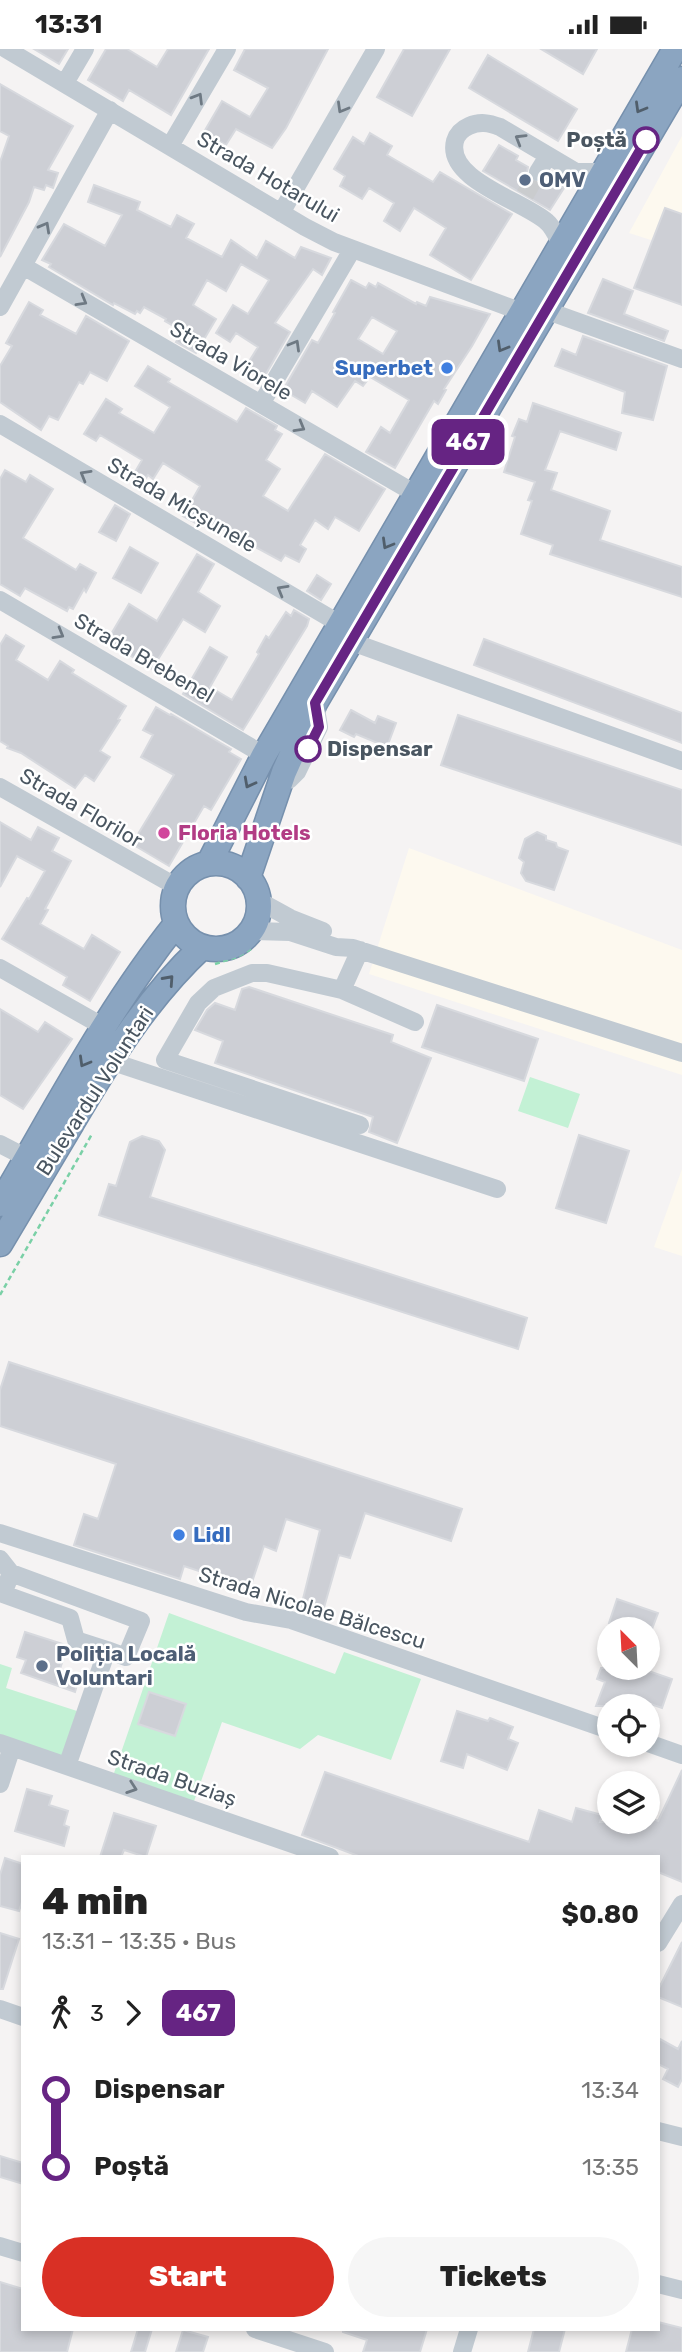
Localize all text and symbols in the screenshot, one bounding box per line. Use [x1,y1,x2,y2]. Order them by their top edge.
text: 13:31 [35,9,102,40]
one-way arrow [190,92,203,105]
one-way arrow [337,101,350,113]
one-way arrow [635,101,648,113]
street label: Strada Hotarului [193,126,344,227]
place label: Poștă [566,127,627,152]
marker: Poștă [633,127,659,153]
one-way arrow [515,134,528,147]
place label: OMV [539,167,586,192]
marker: OMV [517,172,533,188]
one-way arrow [37,221,51,234]
one-way arrow [75,292,88,305]
street label: Strada Viorele [166,316,297,406]
one-way arrow [287,340,300,353]
one-way arrow [497,340,510,353]
place label: Superbet [335,355,433,380]
marker: Superbet [439,360,455,376]
one-way arrow [293,419,306,432]
line badge: 467 [428,419,508,465]
text: 467 [446,428,490,456]
street label: Strada Micșunele [103,452,261,557]
one-way arrow [80,470,93,483]
one-way arrow [382,536,395,549]
one-way arrow [276,585,289,598]
street label: Strada Brebenel [70,607,219,708]
one-way arrow [51,626,64,639]
marker: Dispensar [295,736,321,762]
place label: Dispensar [327,736,433,761]
street label: Strada Florilor [15,762,147,853]
one-way arrow [244,776,257,789]
place label: Floria Hotels [178,820,311,845]
marker: Floria Hotels [156,825,172,841]
one-way arrow [161,975,173,988]
street label: Bulevardul Voluntari [31,1002,159,1180]
one-way arrow [79,1054,92,1067]
place label: Lidl [193,1522,231,1547]
marker: Lidl [171,1527,187,1543]
street label: Strada Nicolae Bălcescu [196,1561,429,1654]
north arrow [597,1617,660,1680]
map controls [597,1617,660,1834]
place label: Poliția Locală Voluntari [56,1641,196,1690]
marker: Poliția Locală Voluntari [34,1658,50,1674]
button: locate [597,1694,660,1757]
street label: Strada Buziaș [104,1744,240,1811]
button: layers [597,1771,660,1834]
one-way arrow [125,1780,138,1794]
text: 4 min [42,1878,148,1924]
text: $0.80 [562,1899,639,1930]
text: 13:31 – 13:35 · Bus [42,1927,236,1955]
icon: walk [42,1994,80,2032]
icon: forward [114,1994,152,2032]
text: 3 [90,1999,104,2027]
text: 467 [176,1999,221,2027]
text: Dispensar [94,2074,225,2105]
text: 13:34 [581,2076,639,2104]
text: Poștă [94,2151,169,2182]
text: 13:35 [582,2153,639,2181]
button: Start [42,2237,334,2317]
button: Tickets [348,2237,639,2317]

